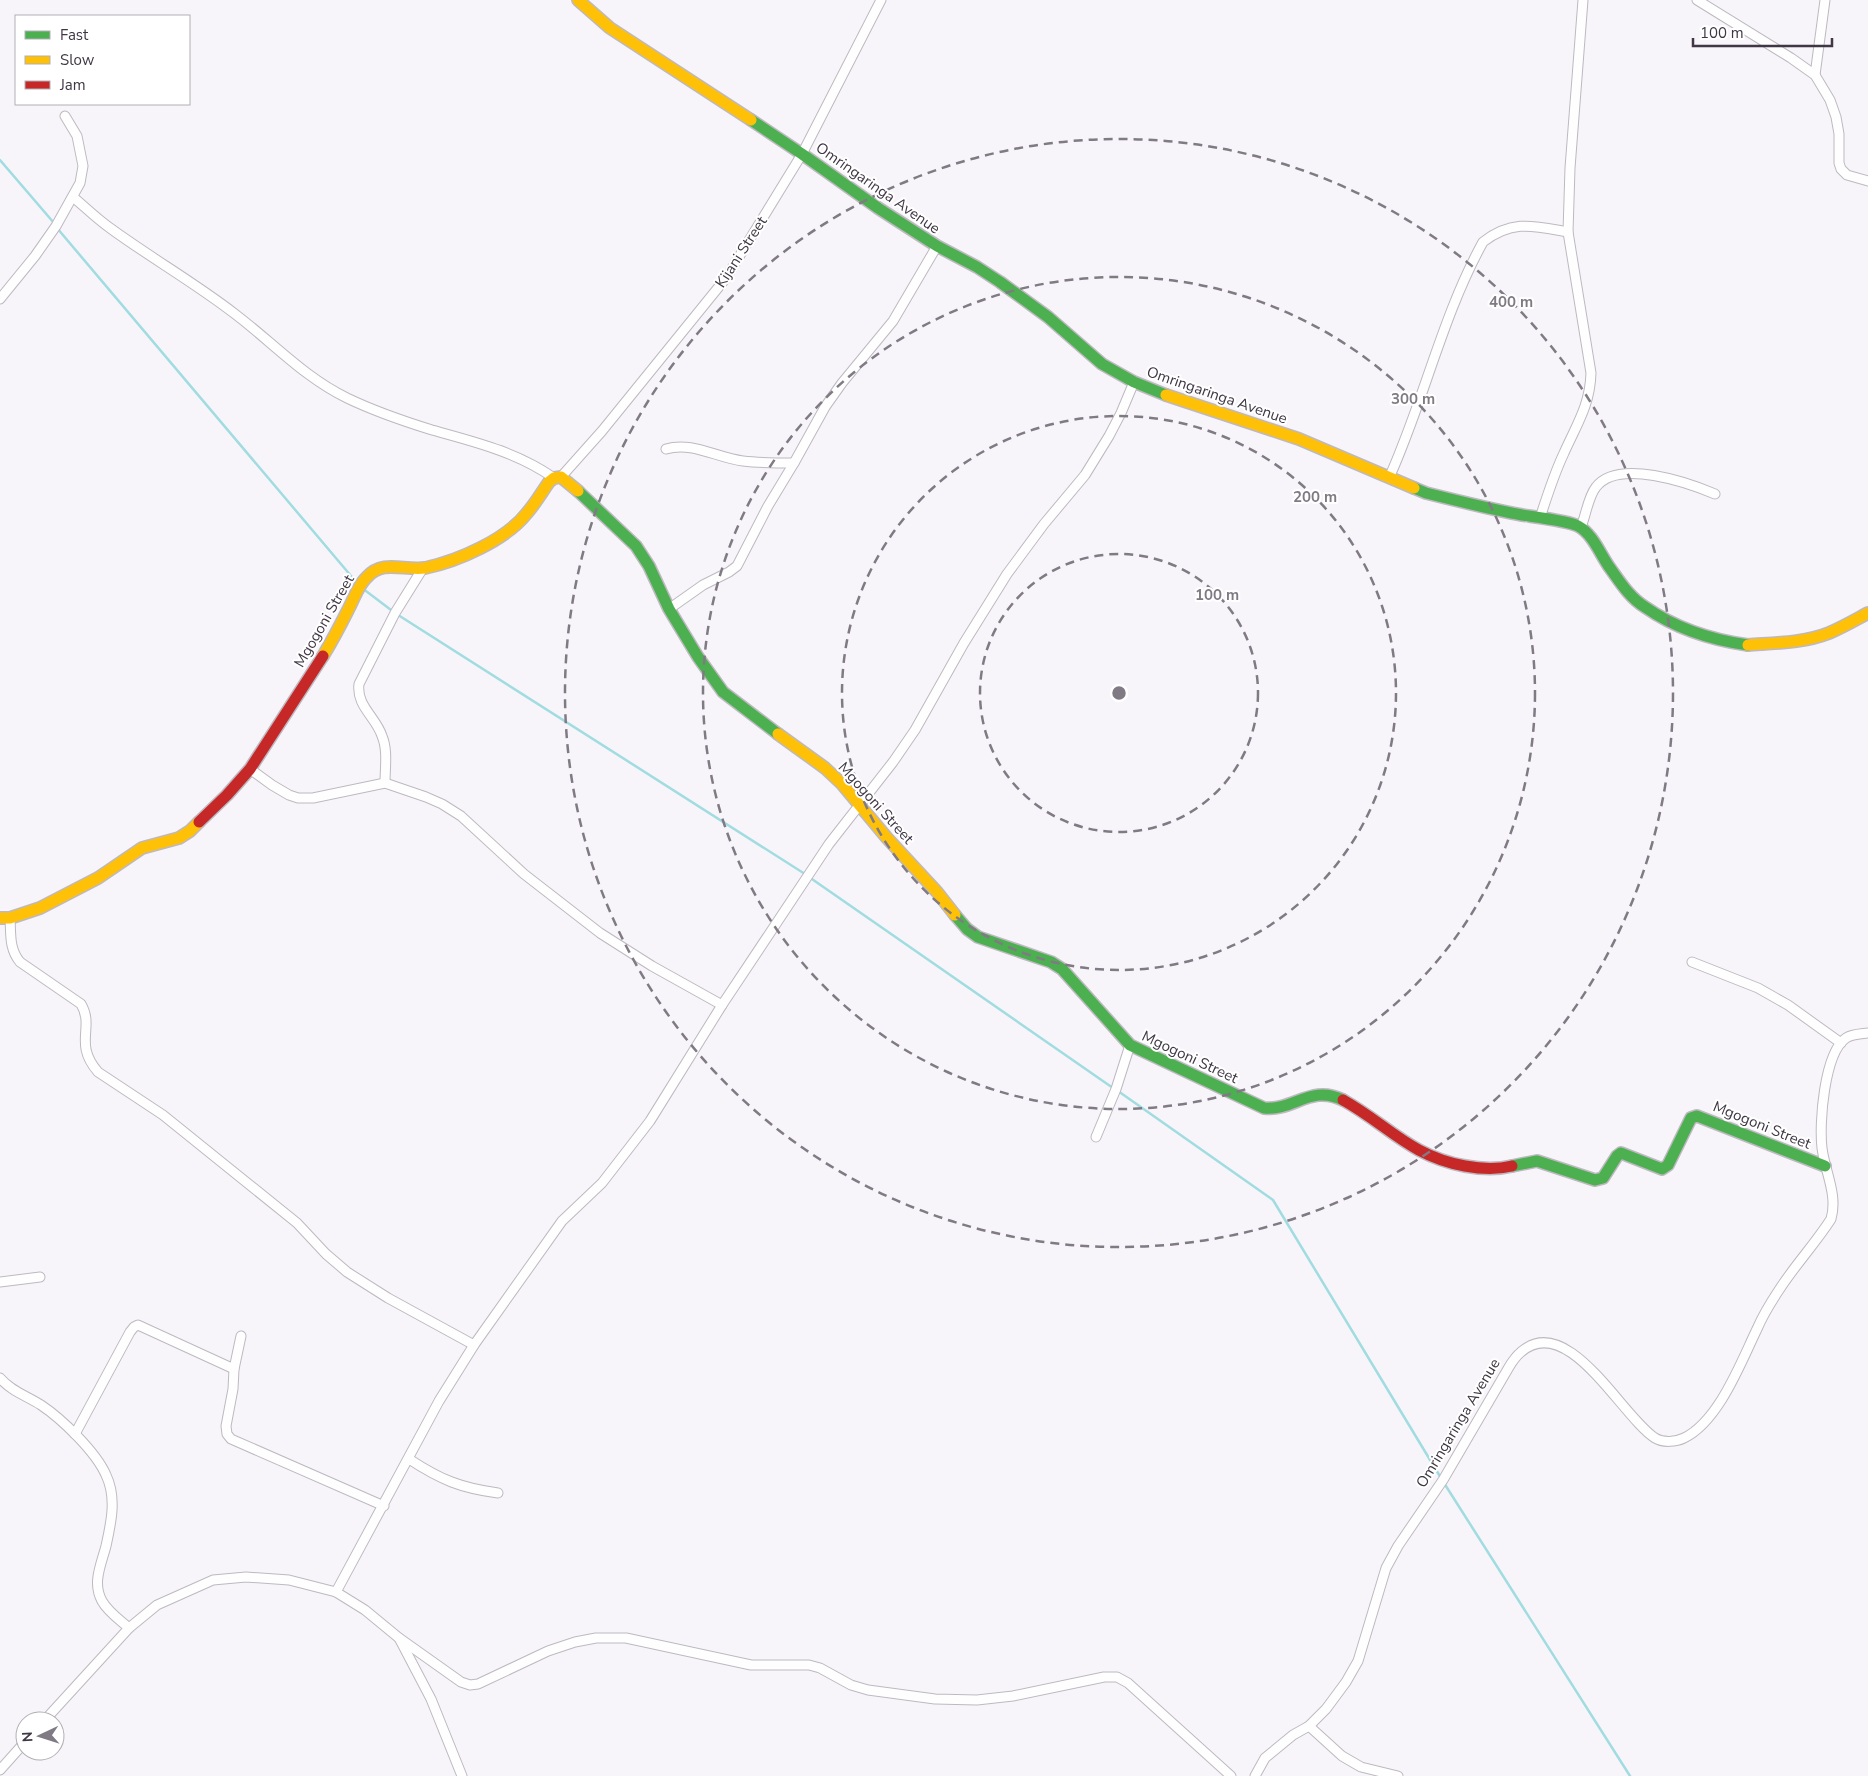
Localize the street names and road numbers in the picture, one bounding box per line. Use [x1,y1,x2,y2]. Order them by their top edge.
street label: Omringaringa Avenue [812,138,944,238]
street label: Kijani Street [711,212,772,291]
street label: Omringaringa Avenue [1144,362,1290,428]
street label: Mgogoni Street [289,570,359,671]
street label: Mgogoni Street [834,758,919,849]
street label: Mgogoni Street [1139,1026,1242,1088]
street label: Mgogoni Street [1710,1096,1815,1154]
street label: Omringaringa Avenue [1411,1355,1505,1491]

